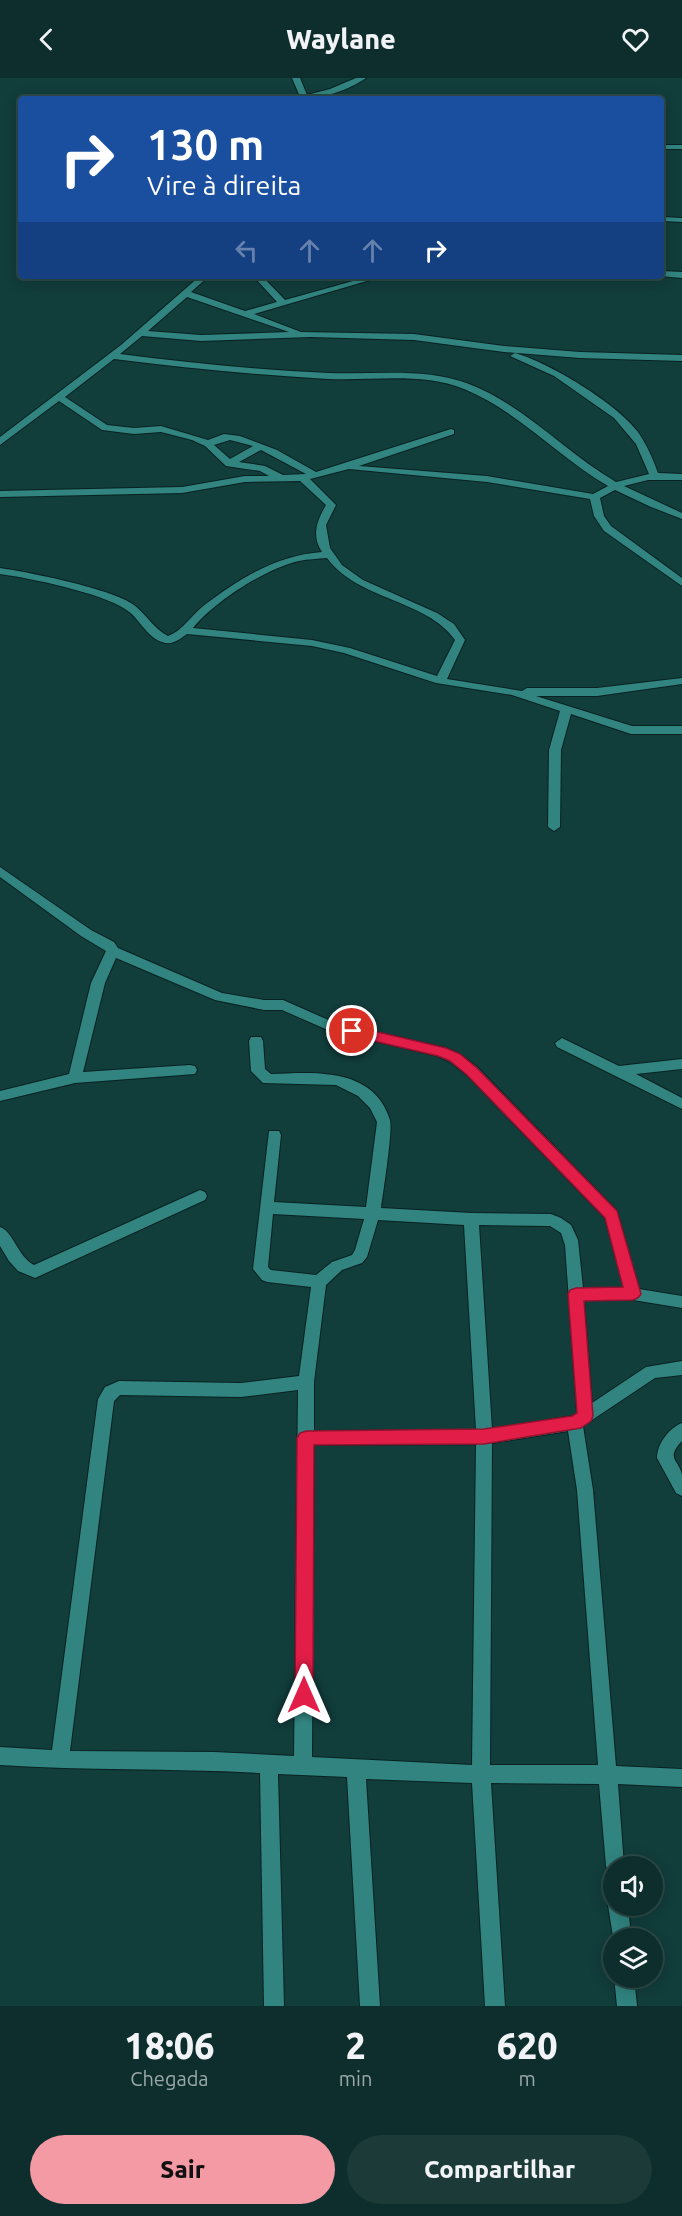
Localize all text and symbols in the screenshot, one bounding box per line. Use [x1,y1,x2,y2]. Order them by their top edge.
icon: back [30,23,63,56]
icon: heart [619,23,652,56]
text: Waylane [286,24,396,54]
icon: right [48,120,126,198]
text: 130 m [147,121,264,168]
text: Vire à direita [147,170,301,200]
icon: left [230,234,263,267]
icon: ahead [293,234,326,267]
icon: ahead [356,234,389,267]
icon: right [419,234,452,267]
pin [326,1005,377,1056]
icon: arrive [335,1014,368,1047]
position arrow [272,1663,336,1727]
map controls [603,1856,663,1988]
button: sound [603,1856,663,1916]
button: layers [603,1928,663,1988]
text: 18:06 [124,2025,214,2066]
text: 2 [345,2025,366,2066]
text: 620 [497,2025,558,2066]
text: Chegada [130,2067,209,2090]
text: min [339,2067,372,2090]
text: m [519,2067,536,2090]
button: Sair [30,2135,335,2204]
button: Compartilhar [347,2135,652,2204]

